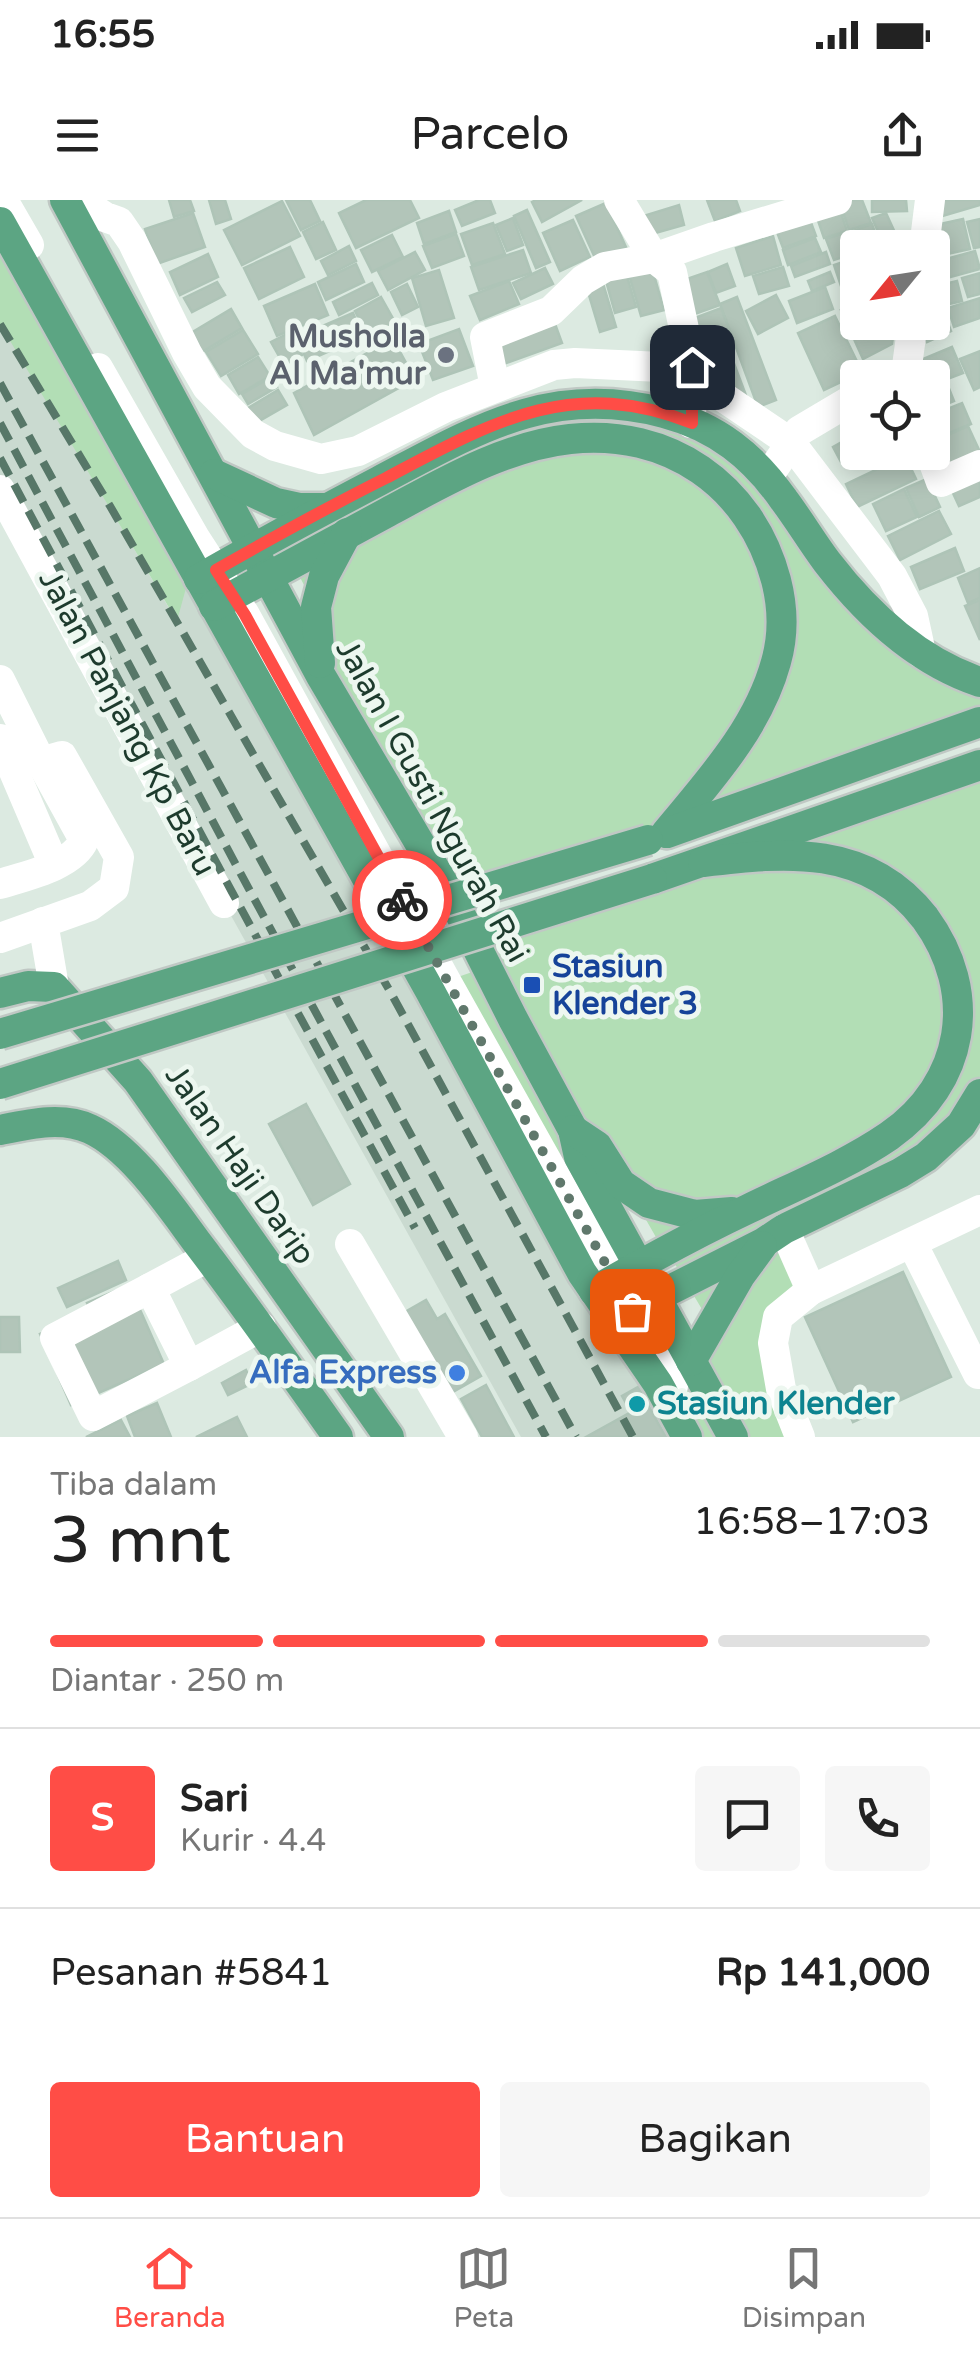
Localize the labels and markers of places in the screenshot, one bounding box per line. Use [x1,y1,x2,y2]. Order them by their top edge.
place label: Musholla Al Ma'mur [269,318,427,393]
pin [650,325,735,410]
marker: Musholla Al Ma'mur [435,344,457,366]
place label: Stasiun Klender 3 [552,948,698,1023]
marker: Stasiun Klender 3 [521,974,543,996]
pin [590,1269,675,1354]
place label: Alfa Express [249,1354,437,1392]
marker: Alfa Express [446,1362,468,1384]
place label: Stasiun Klender [657,1385,895,1423]
marker: Stasiun Klender [626,1393,648,1415]

